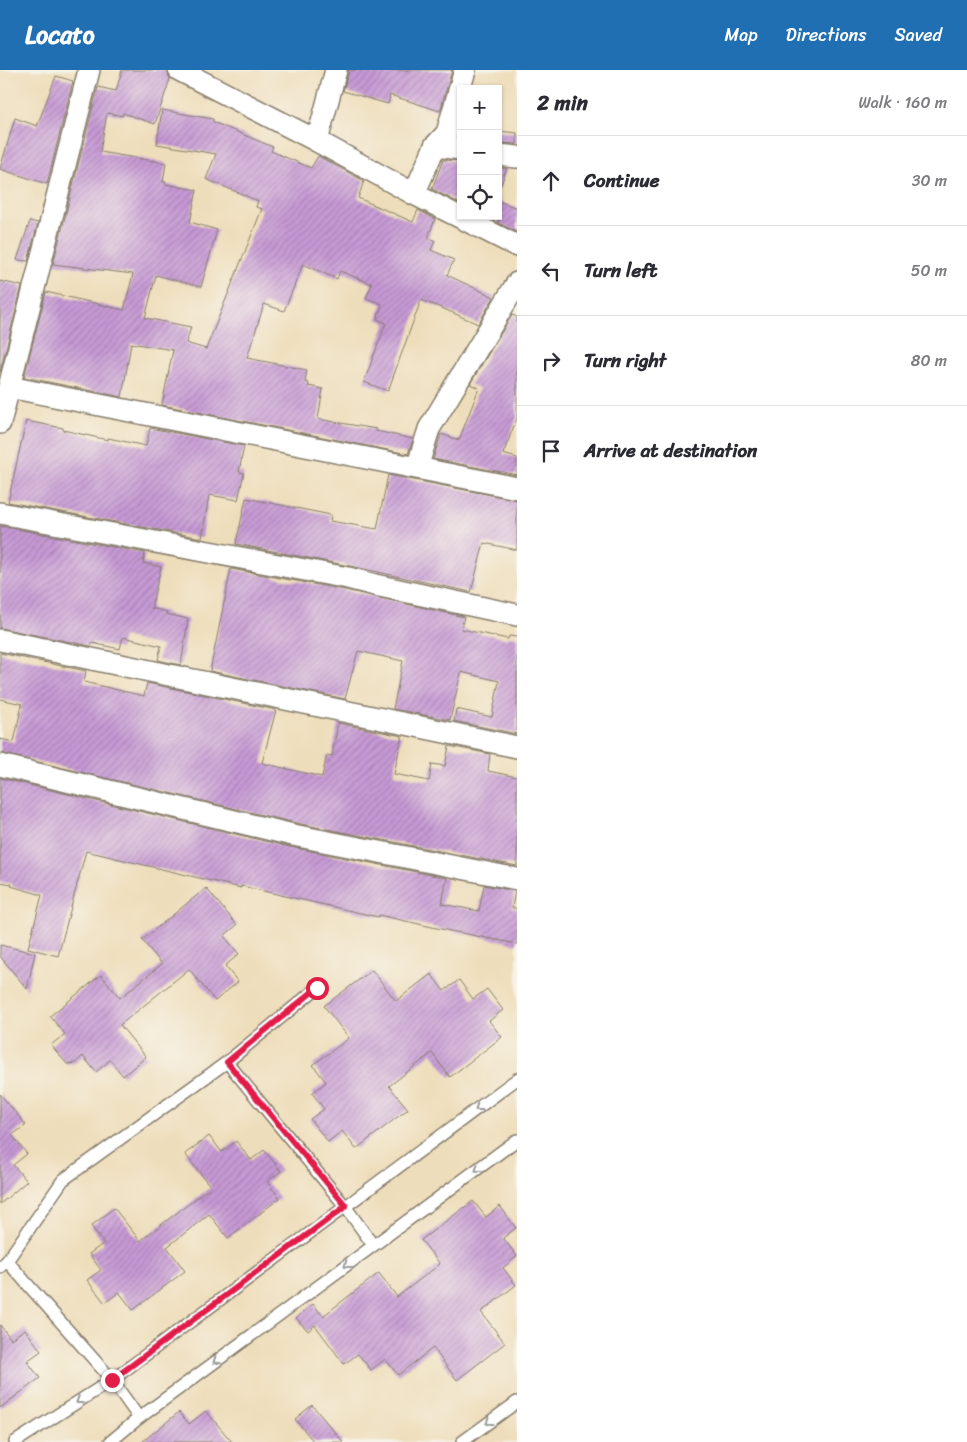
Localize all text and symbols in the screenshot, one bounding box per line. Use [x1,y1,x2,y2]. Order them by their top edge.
text: Locato [25,14,95,56]
text: Map [725,19,758,51]
text: Directions [786,19,867,51]
text: Saved [895,19,942,51]
text: 2 min [537,84,588,122]
map controls [457,85,502,220]
button: + [457,85,502,130]
text: Walk · 160 m [858,88,947,117]
button: − [457,130,502,175]
text: Continue [584,164,660,197]
text: 30 m [912,166,947,195]
icon: ahead [537,167,565,195]
button: locate [457,175,502,220]
text: Turn left [584,254,657,287]
text: 50 m [911,256,947,285]
icon: left [537,257,565,285]
text: Turn right [584,344,666,377]
text: 80 m [911,346,947,375]
icon: right [537,347,565,375]
text: Arrive at destination [584,434,757,467]
icon: arrive [537,437,565,465]
route start [306,977,329,1000]
one-way arrow [474,1102,484,1111]
one-way arrow [475,1163,484,1171]
one-way arrow [343,1259,353,1268]
one-way arrow [213,1356,222,1364]
route end [101,1369,124,1392]
one-way arrow [75,1394,84,1404]
one-way arrow [486,1416,495,1425]

